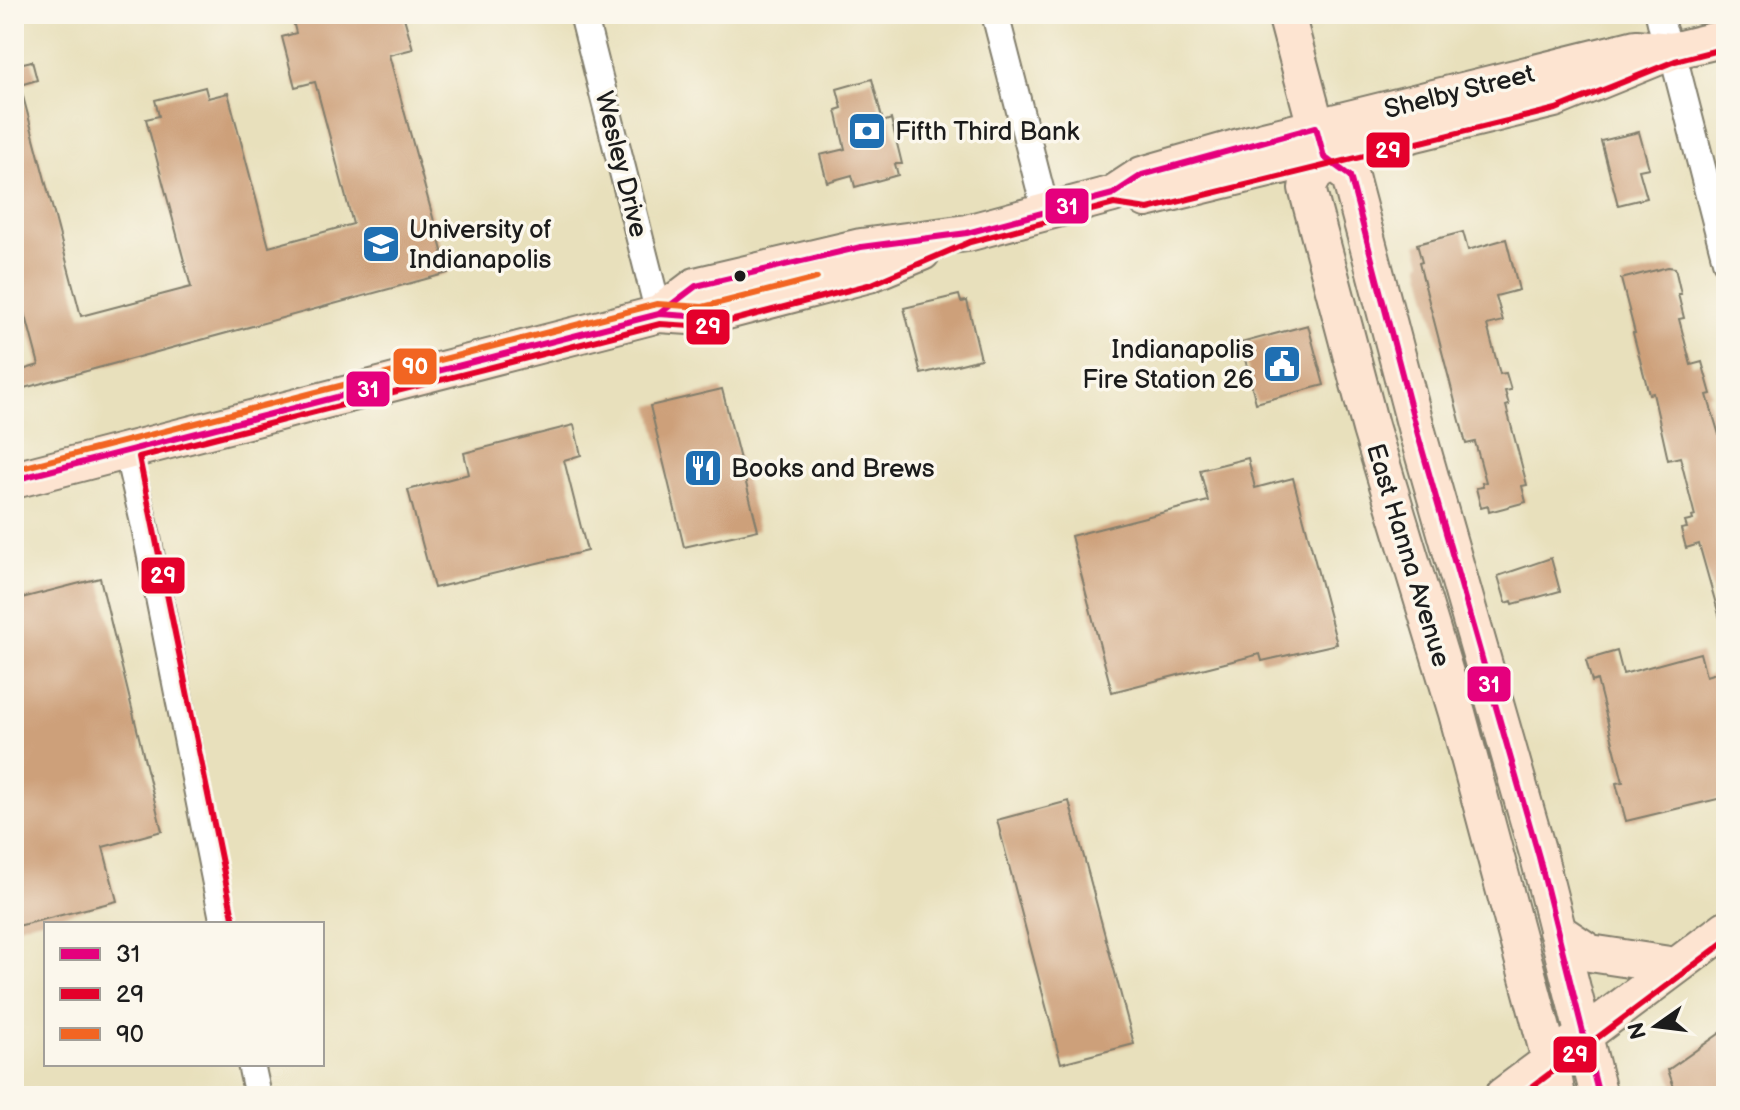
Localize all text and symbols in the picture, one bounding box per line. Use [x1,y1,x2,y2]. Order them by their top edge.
street label: Shelby Street [1381,59,1538,126]
street label: Wesley Drive [587,88,654,241]
bank icon: Fifth Third Bank [846,110,888,152]
place label: Fifth Third Bank [895,117,1080,148]
line badge: 29 [1365,131,1411,169]
text: 29 [1375,138,1401,165]
line badge: 31 [1044,187,1090,225]
text: 31 [1056,194,1078,221]
place label: University of Indianapolis [409,215,552,276]
school or university icon: University of Indianapolis [360,223,402,265]
unlabelled marker [732,268,748,284]
line badge: 29 [685,308,731,346]
text: 29 [695,314,721,341]
place label: Indianapolis Fire Station 26 [1082,335,1254,396]
public building icon: Indianapolis Fire Station 26 [1261,343,1303,385]
line badge: 90 [392,347,438,386]
text: 90 [402,354,428,381]
line badge: 31 [345,370,391,408]
text: 31 [357,377,379,404]
street label: East Hanna Avenue [1359,440,1456,671]
restaurant icon: Books and Brews [682,447,724,489]
place label: Books and Brews [731,454,935,485]
line badge: 29 [140,556,186,595]
text: 29 [150,563,176,590]
line badge: 31 [1466,665,1512,703]
text: 31 [1478,672,1500,699]
legend [44,922,324,1066]
text: 31 [116,940,140,969]
text: 29 [116,980,144,1009]
north arrow [1616,986,1696,1066]
text: N [1623,1019,1653,1042]
text: 90 [116,1020,144,1049]
line badge: 29 [1552,1035,1598,1074]
text: 29 [1562,1042,1588,1069]

